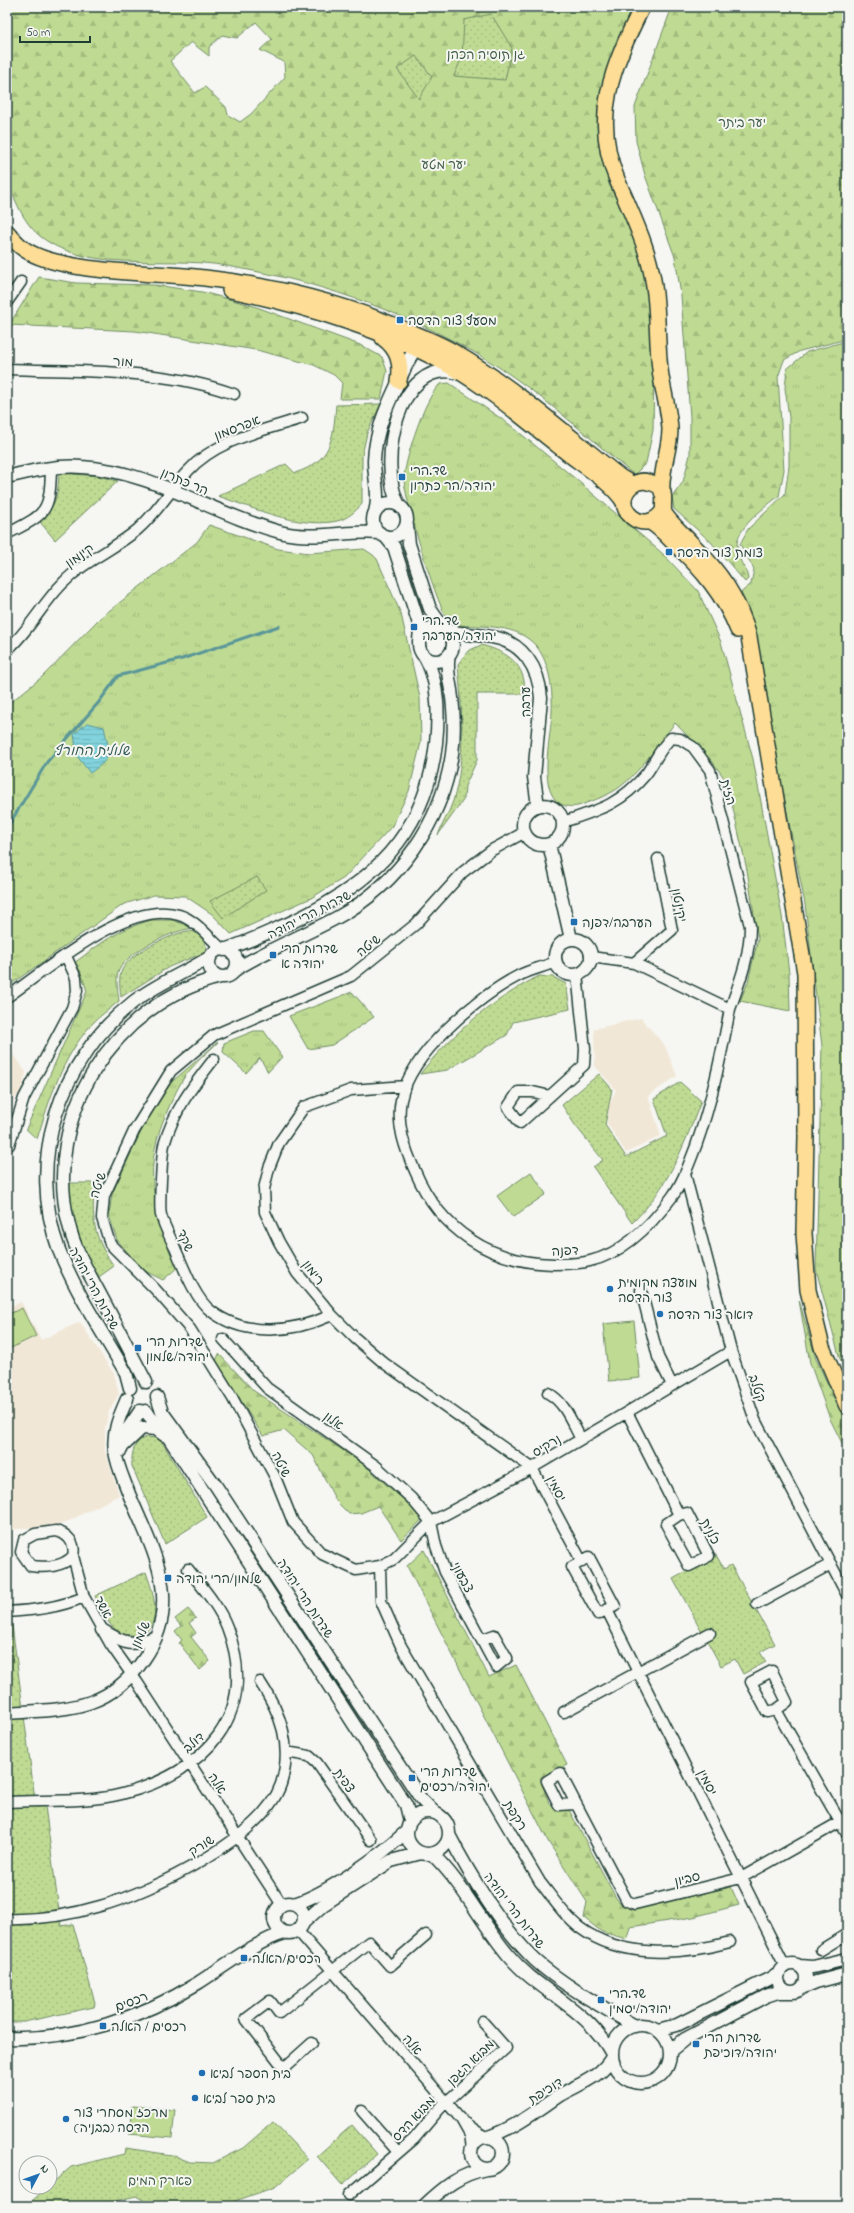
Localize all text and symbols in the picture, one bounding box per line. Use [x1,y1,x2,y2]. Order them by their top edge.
scale bar [20,18,90,44]
text: 50 m [26,24,50,42]
park label: גן תוסיה הכהן [447,46,525,65]
park label: יער ביתר [718,114,766,133]
park label: יער מטע [422,156,466,175]
place label: מסעף צור הדסה [408,312,497,331]
marker: מסעף צור הדסה [395,315,405,325]
street label: מור [112,352,134,373]
street label: אפרסמון [211,411,264,446]
place label: שד.הרי יהודה/הר כתרון [410,462,495,496]
street label: הר כתרון [158,464,211,501]
marker: שד.הרי יהודה/הר כתרון [397,472,407,482]
street label: קינמון [62,539,98,573]
place label: צומת צור הדסה [677,544,763,563]
marker: צומת צור הדסה [664,547,674,557]
place label: שד.הרי יהודה/הערבה [422,612,496,646]
marker: שד.הרי יהודה/הערבה [409,622,419,632]
street label: ערבה [517,686,536,718]
water label: שלולית החורף [54,741,131,762]
street label: הזית [715,776,740,808]
street label: שדרות הרי יהודה [265,886,355,945]
street label: יקינטון [666,887,691,924]
place label: הערבה/דפנה [582,914,652,933]
marker: הערבה/דפנה [569,917,579,927]
street label: שיטה [353,930,386,962]
place label: שדרות הרי יהודה א [281,940,338,974]
marker: שדרות הרי יהודה א [268,950,278,960]
street label: שיטה [85,1169,112,1201]
street label: שקד [171,1226,198,1255]
street label: דפנה [551,1241,579,1262]
street label: שדרות הרי יהודה [64,1244,124,1334]
street label: רימון [297,1256,328,1289]
place label: מועצה מקומית צור הדסה [617,1274,697,1308]
marker: מועצה מקומית צור הדסה [605,1284,615,1294]
place label: דואר צור הדסה [668,1306,753,1325]
marker: דואר צור הדסה [655,1309,665,1319]
place label: שדרות הרי יהודה/שלמון [146,1333,209,1367]
marker: שדרות הרי יהודה/שלמון [133,1343,143,1353]
street label: קטלב [743,1372,770,1405]
street label: אלון [319,1407,347,1435]
street label: נרקיס [529,1430,565,1462]
street label: שיטה [266,1448,295,1481]
street label: יסמין [541,1472,570,1505]
street label: כלנית [695,1515,724,1548]
street label: שדרות הרי יהודה [272,1555,338,1642]
street label: צבעוני [446,1559,478,1597]
place label: שלמון/הרי יהודה [176,1570,262,1589]
marker: שלמון/הרי יהודה [163,1573,173,1583]
street label: אשד [89,1593,117,1623]
street label: שלמון [127,1618,156,1651]
street label: דולב [179,1728,209,1758]
place label: שדרות הרי יהודה/רכסים [420,1763,490,1797]
street label: צפית [328,1764,359,1797]
street label: יסמין [692,1766,721,1799]
street label: אלה [203,1769,231,1798]
marker: שדרות הרי יהודה/רכסים [407,1773,417,1783]
street label: רקפת [498,1796,531,1834]
street label: שורק [185,1831,219,1862]
street label: סביון [672,1867,702,1892]
street label: שדרות הרי יהודה [479,1869,549,1953]
place label: רכסים/האלה [252,1950,321,1969]
marker: רכסים/האלה [239,1953,249,1963]
place label: שד.הרי יהודה/יסמין [609,1985,671,2019]
street label: רכסים [112,1987,151,2017]
marker: שד.הרי יהודה/יסמין [596,1995,606,2005]
place label: רכסים / האלה [111,2018,187,2037]
marker: רכסים / האלה [98,2021,108,2031]
place label: שדרות הרי יהודה/דוכיפת [703,2029,777,2063]
street label: אלה [397,2030,426,2060]
street label: מבוא הגפן [443,2035,499,2091]
marker: שדרות הרי יהודה/דוכיפת [691,2039,701,2049]
place label: בית הספר לביא [210,2065,291,2084]
marker: בית הספר לביא [197,2068,207,2078]
street label: דוכיפת [524,2073,567,2110]
place label: בית ספר לביא [203,2090,275,2109]
street label: מבוא הדס [388,2092,440,2146]
marker: בית ספר לביא [190,2093,200,2103]
place label: מרכז מסחרי צור הדסה (בבניה) [74,2104,168,2138]
marker: מרכז מסחרי צור הדסה (בבניה) [61,2114,71,2124]
north arrow [18,2155,58,2195]
text: N [36,2161,53,2177]
park label: פארק המים [128,2172,192,2191]

